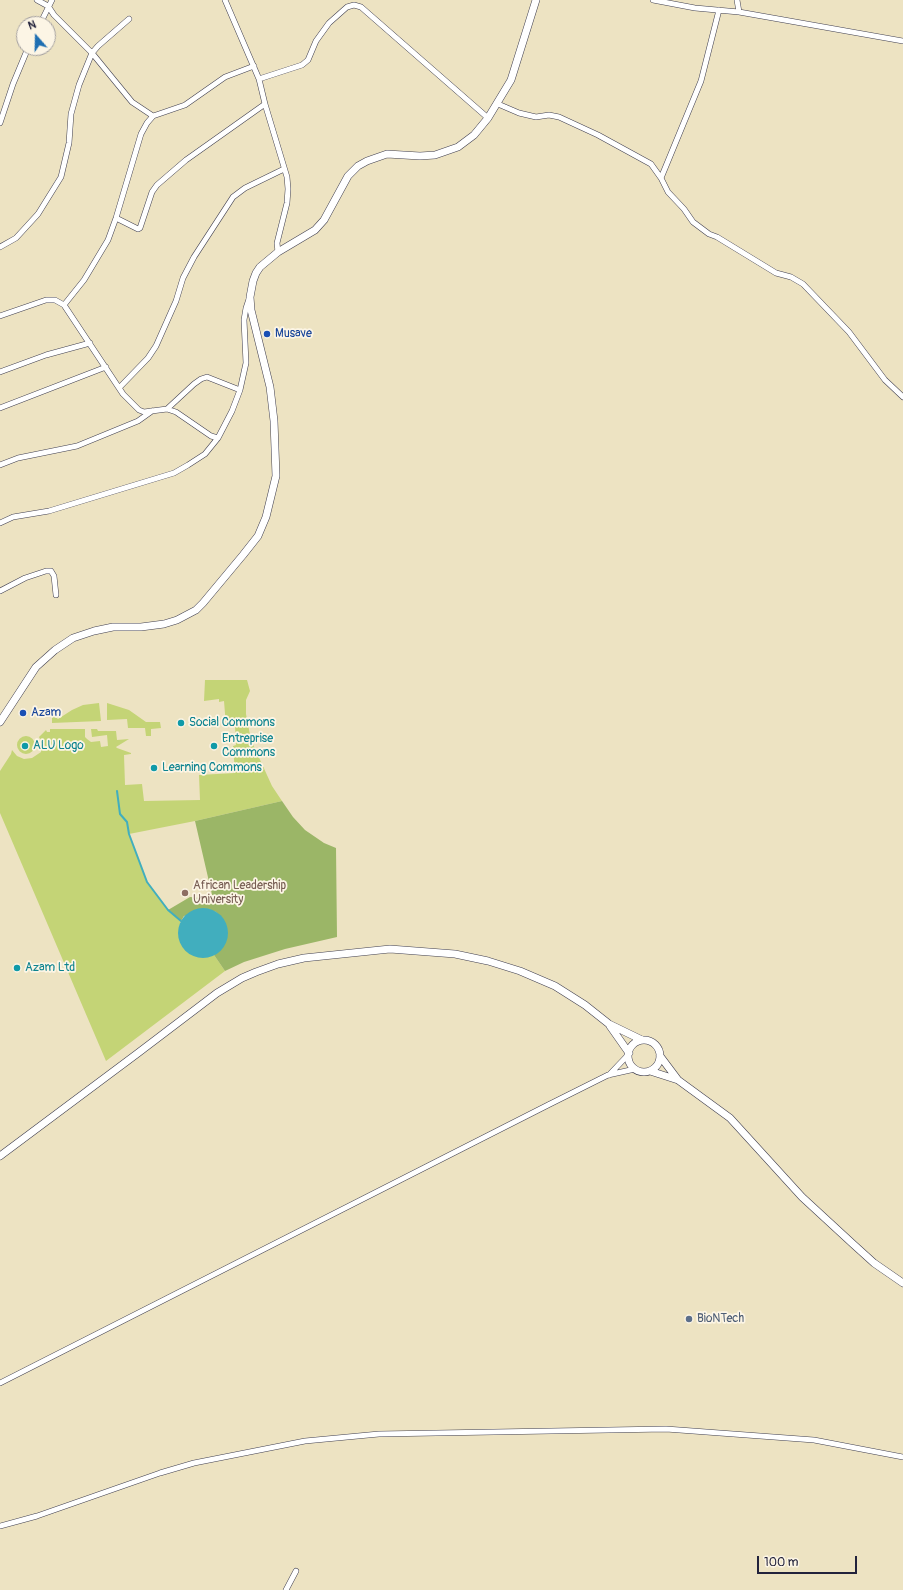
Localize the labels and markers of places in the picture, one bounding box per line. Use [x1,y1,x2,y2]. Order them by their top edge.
place label: Musave [275,327,312,341]
marker: Musave [262,329,272,339]
place label: Azam [31,706,61,720]
marker: Azam [18,708,28,718]
place label: Social Commons [189,716,275,730]
marker: Social Commons [176,718,186,728]
place label: Entreprise Commons [222,732,275,760]
place label: ALU Logo [33,739,84,753]
marker: ALU Logo [20,741,30,751]
marker: Entreprise Commons [209,741,219,751]
place label: Learning Commons [162,761,262,775]
marker: Learning Commons [149,763,159,773]
place label: African Leadership University [193,879,286,907]
marker: African Leadership University [180,888,190,898]
place label: Azam Ltd [25,961,75,975]
marker: Azam Ltd [12,963,22,973]
place label: BioNTech [697,1312,744,1326]
marker: BioNTech [684,1314,694,1324]

